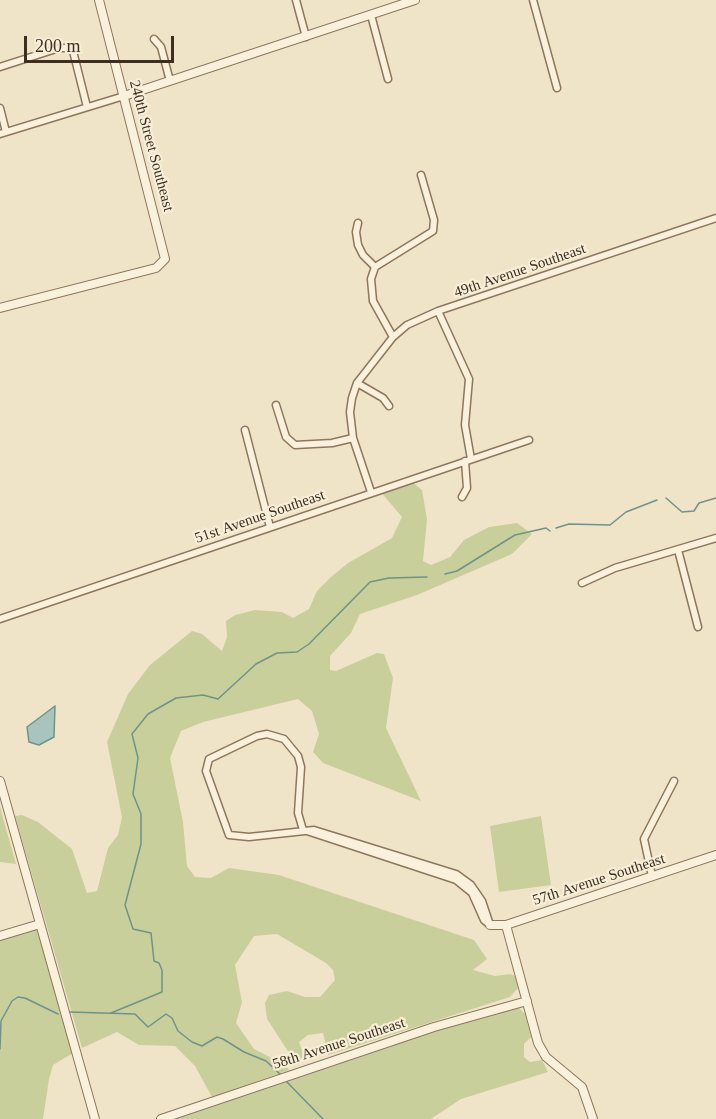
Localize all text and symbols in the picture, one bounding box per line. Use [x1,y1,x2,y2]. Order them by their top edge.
scale bar [27,24,177,62]
text: 200 m [35,36,81,56]
street label: 240th Street Southeast [125,78,177,214]
street label: 49th Avenue Southeast [452,240,588,302]
street label: 51st Avenue Southeast [193,486,327,548]
street label: 57th Avenue Southeast [531,850,667,910]
street label: 58th Avenue Southeast [271,1014,407,1074]

